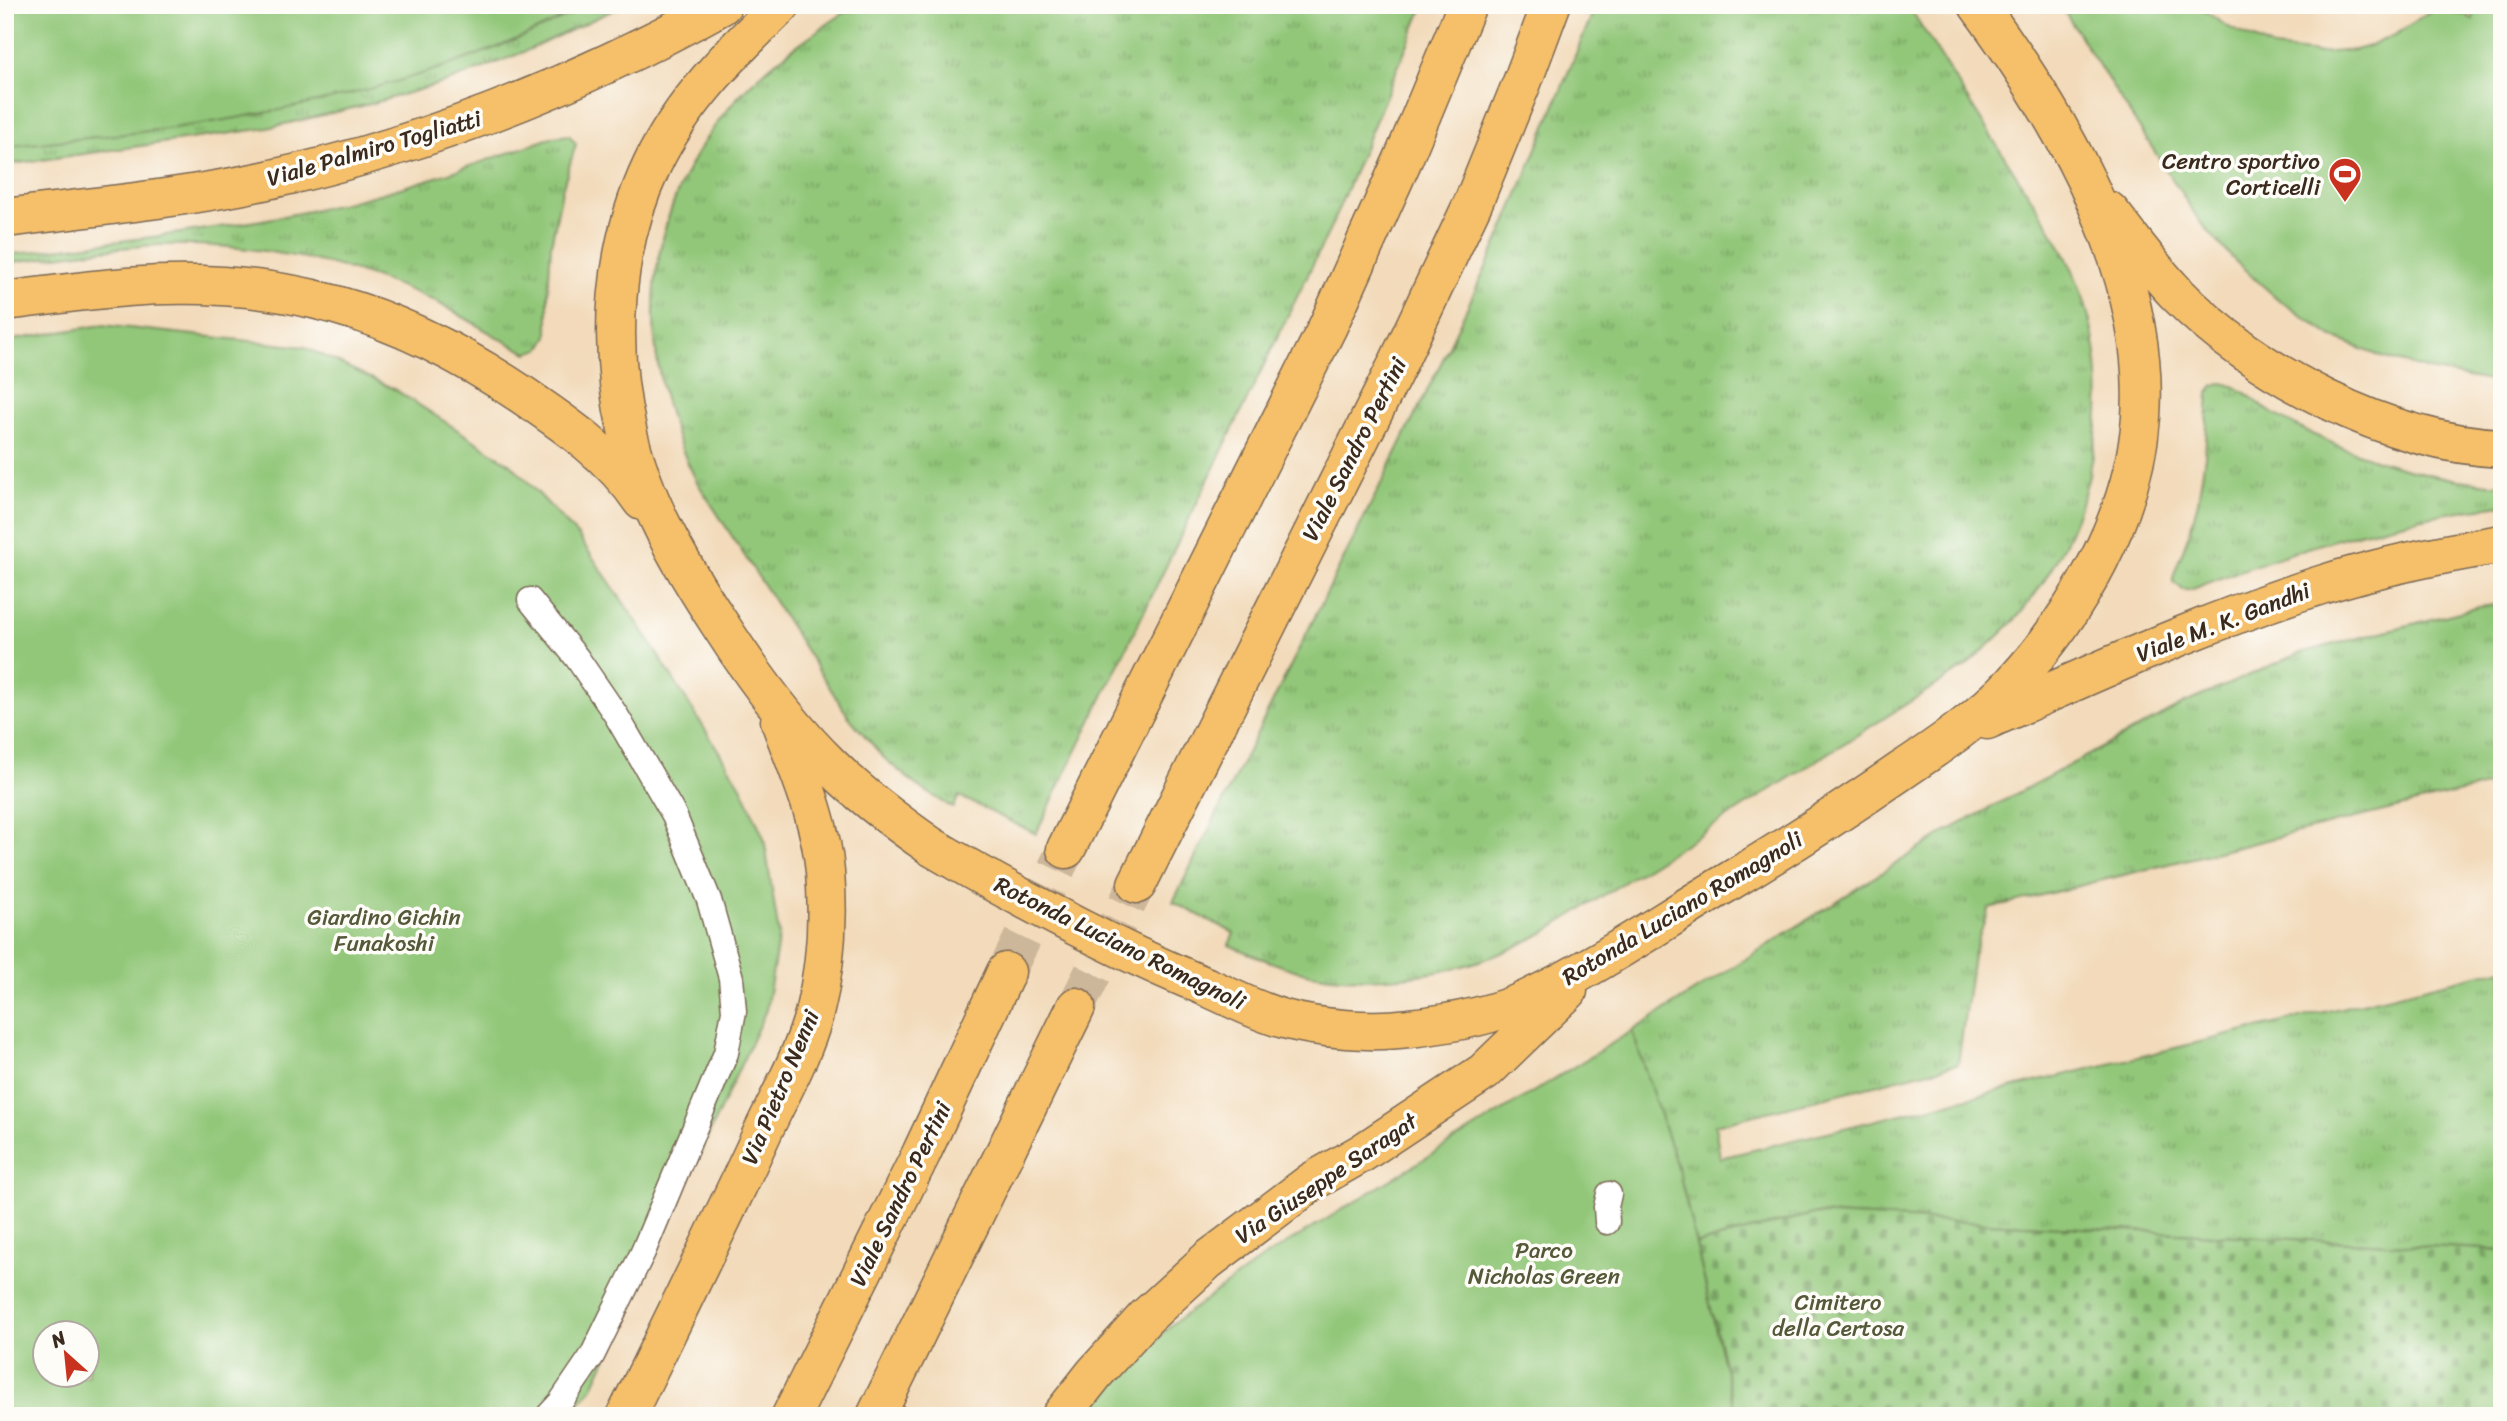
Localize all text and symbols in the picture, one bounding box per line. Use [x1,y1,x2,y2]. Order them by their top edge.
street label: Viale Palmiro Togliatti [262,98,487,199]
place label: Centro sportivo Corticelli [2162,141,2321,208]
sports icon: Centro sportivo Corticelli [2326,155,2364,204]
street label: Viale Sandro Pertini [1290,350,1419,548]
street label: Viale M. K. Gandhi [2130,570,2317,674]
street label: Rotonda Luciano Romagnoli [1554,820,1811,997]
street label: Rotonda Luciano Romagnoli [987,865,1253,1022]
park label: Giardino Gichin Funakoshi [307,897,461,964]
street label: Via Pietro Nenni [729,1003,832,1171]
street label: Viale Sandro Pertini [838,1094,963,1294]
street label: Via Giuseppe Saragat [1226,1101,1428,1255]
park label: Parco Nicholas Green [1468,1230,1621,1297]
park label: Cimitero della Certosa [1772,1282,1905,1349]
north arrow [32,1320,102,1390]
text: N [44,1321,73,1357]

